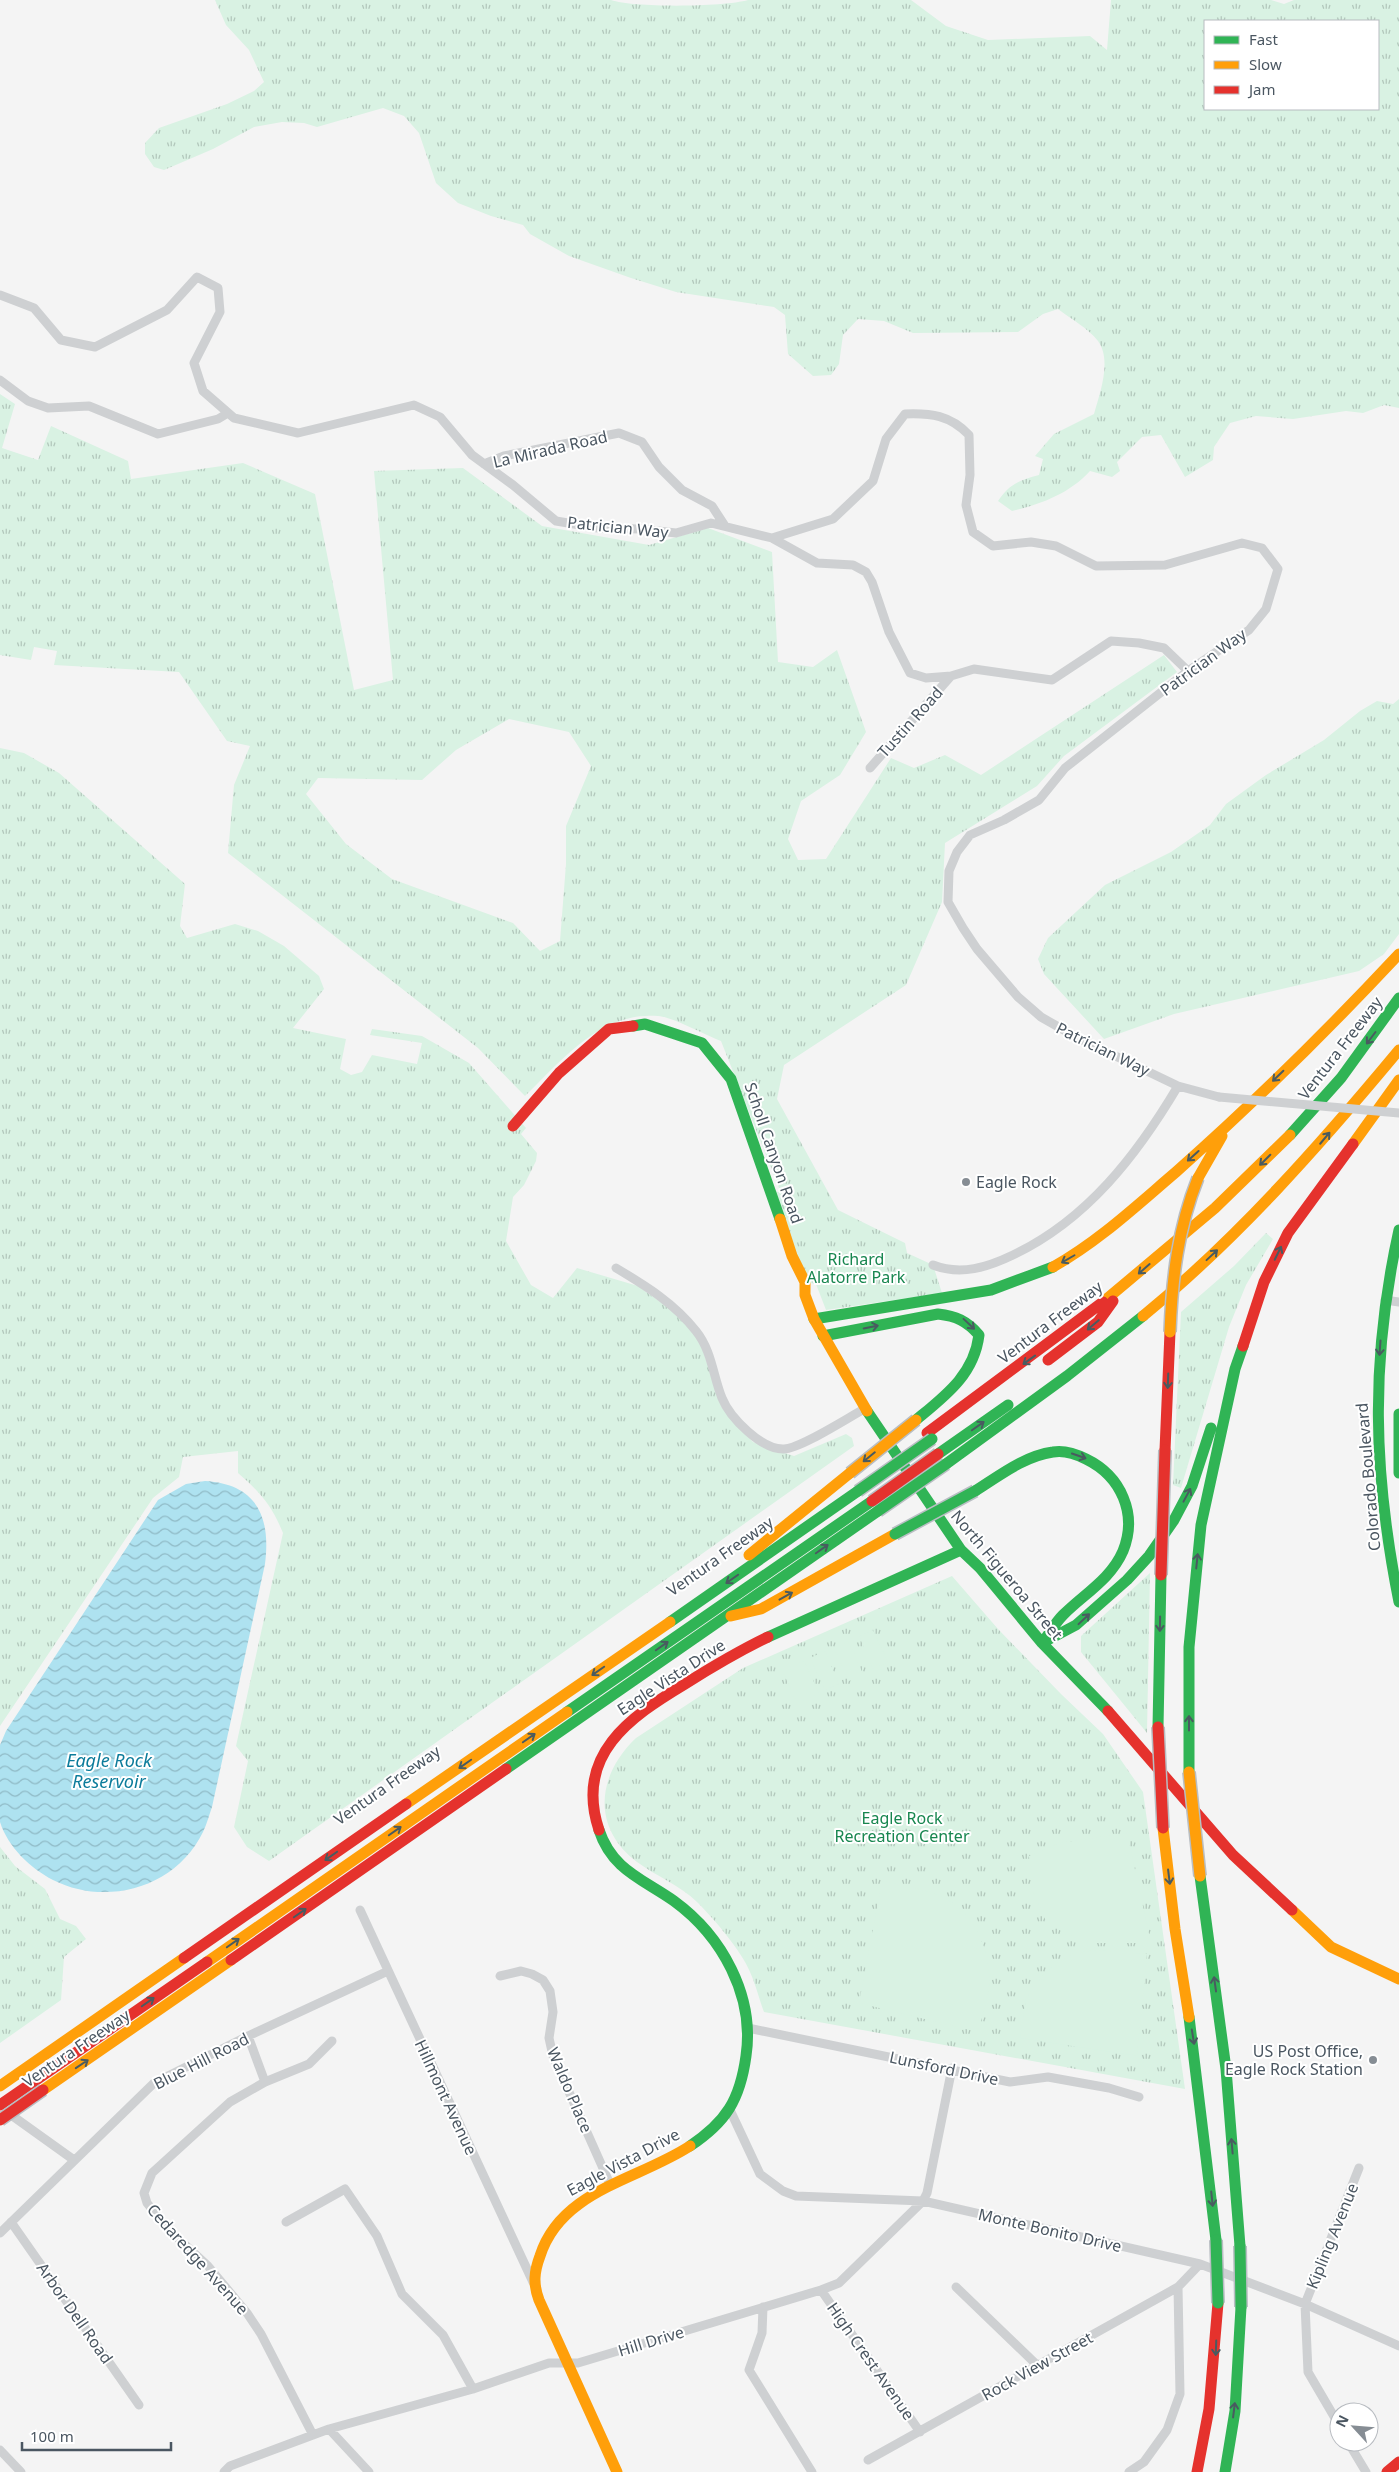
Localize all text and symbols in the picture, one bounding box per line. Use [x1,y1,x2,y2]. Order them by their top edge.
legend [1204,20,1379,110]
text: Fast [1249,29,1278,49]
text: Slow [1249,54,1282,74]
text: Jam [1247,79,1276,99]
street label: La Mirada Road [491,425,609,473]
street label: Patrician Way [566,511,671,543]
street label: Patrician Way [1155,623,1251,701]
street label: Tustin Road [872,682,948,762]
street label: Ventura Freeway [1293,991,1388,1104]
street label: Patrician Way [1052,1017,1154,1082]
one-way arrow [1366,1031,1377,1044]
one-way arrow [1273,1070,1285,1082]
street label: Scholl Canyon Road [740,1080,808,1226]
one-way arrow [1320,1132,1331,1145]
one-way arrow [1187,1150,1200,1162]
one-way arrow [1259,1154,1271,1167]
place label: Eagle Rock [976,1171,1057,1193]
marker: Eagle Rock [960,1176,972,1188]
one-way arrow [1274,1246,1284,1261]
park label: Richard Alatorre Park [807,1248,906,1288]
one-way arrow [1206,1249,1219,1261]
one-way arrow [1061,1255,1075,1265]
one-way arrow [1138,1263,1151,1274]
street label: Ventura Freeway [993,1275,1107,1368]
one-way arrow [962,1318,975,1330]
one-way arrow [1087,1320,1100,1331]
one-way arrow [863,1321,879,1331]
one-way arrow [1375,1340,1384,1356]
one-way arrow [1022,1355,1036,1365]
one-way arrow [1164,1373,1173,1389]
street label: Colorado Boulevard [1351,1402,1385,1552]
one-way arrow [971,1421,985,1431]
one-way arrow [863,1452,876,1463]
one-way arrow [1070,1452,1086,1461]
one-way arrow [1183,1488,1192,1503]
street label: North Figueroa Street [946,1505,1068,1645]
street label: Ventura Freeway [662,1511,778,1601]
one-way arrow [815,1544,829,1554]
one-way arrow [1192,1553,1202,1569]
one-way arrow [725,1574,739,1584]
one-way arrow [778,1590,793,1600]
one-way arrow [1077,1613,1090,1625]
one-way arrow [1155,1615,1165,1631]
street label: Eagle Vista Drive [613,1634,729,1720]
one-way arrow [655,1641,669,1651]
one-way arrow [591,1666,605,1676]
one-way arrow [1184,1715,1194,1732]
one-way arrow [522,1733,536,1743]
street label: Ventura Freeway [329,1740,445,1830]
water label: Eagle Rock Reservoir [66,1748,153,1793]
one-way arrow [458,1759,472,1769]
park label: Eagle Rock Recreation Center [834,1807,970,1847]
one-way arrow [388,1825,402,1836]
one-way arrow [324,1851,338,1861]
one-way arrow [1164,1868,1174,1884]
one-way arrow [292,1908,306,1918]
one-way arrow [226,1938,240,1948]
one-way arrow [1209,1976,1219,1992]
one-way arrow [141,1997,155,2007]
street label: Ventura Freeway [18,2003,135,2092]
street label: Blue Hill Road [149,2027,253,2095]
one-way arrow [1188,2029,1198,2045]
street label: Hillmont Avenue [410,2036,482,2158]
place label: US Post Office, Eagle Rock Station [1225,2040,1363,2080]
street label: Waldo Place [542,2044,598,2136]
street label: Lunsford Drive [887,2046,1001,2090]
marker: US Post Office, Eagle Rock Station [1367,2054,1379,2066]
one-way arrow [75,2059,89,2069]
street label: Eagle Vista Drive [563,2123,683,2201]
one-way arrow [1228,2138,1237,2154]
street label: Kipling Avenue [1301,2180,1363,2292]
one-way arrow [1207,2190,1217,2206]
street label: Cedaredge Avenue [142,2199,254,2319]
street label: Monte Bonito Drive [976,2203,1124,2257]
street label: Arbor Dell Road [32,2258,118,2368]
street label: High Crest Avenue [822,2298,920,2424]
street label: Hill Drive [615,2321,687,2361]
street label: Rock View Street [978,2326,1097,2406]
one-way arrow [1211,2340,1220,2356]
north arrow [1329,2402,1379,2452]
one-way arrow [1229,2403,1239,2419]
text: N [1331,2412,1353,2430]
scale bar [22,2420,171,2452]
text: 100 m [30,2426,74,2446]

